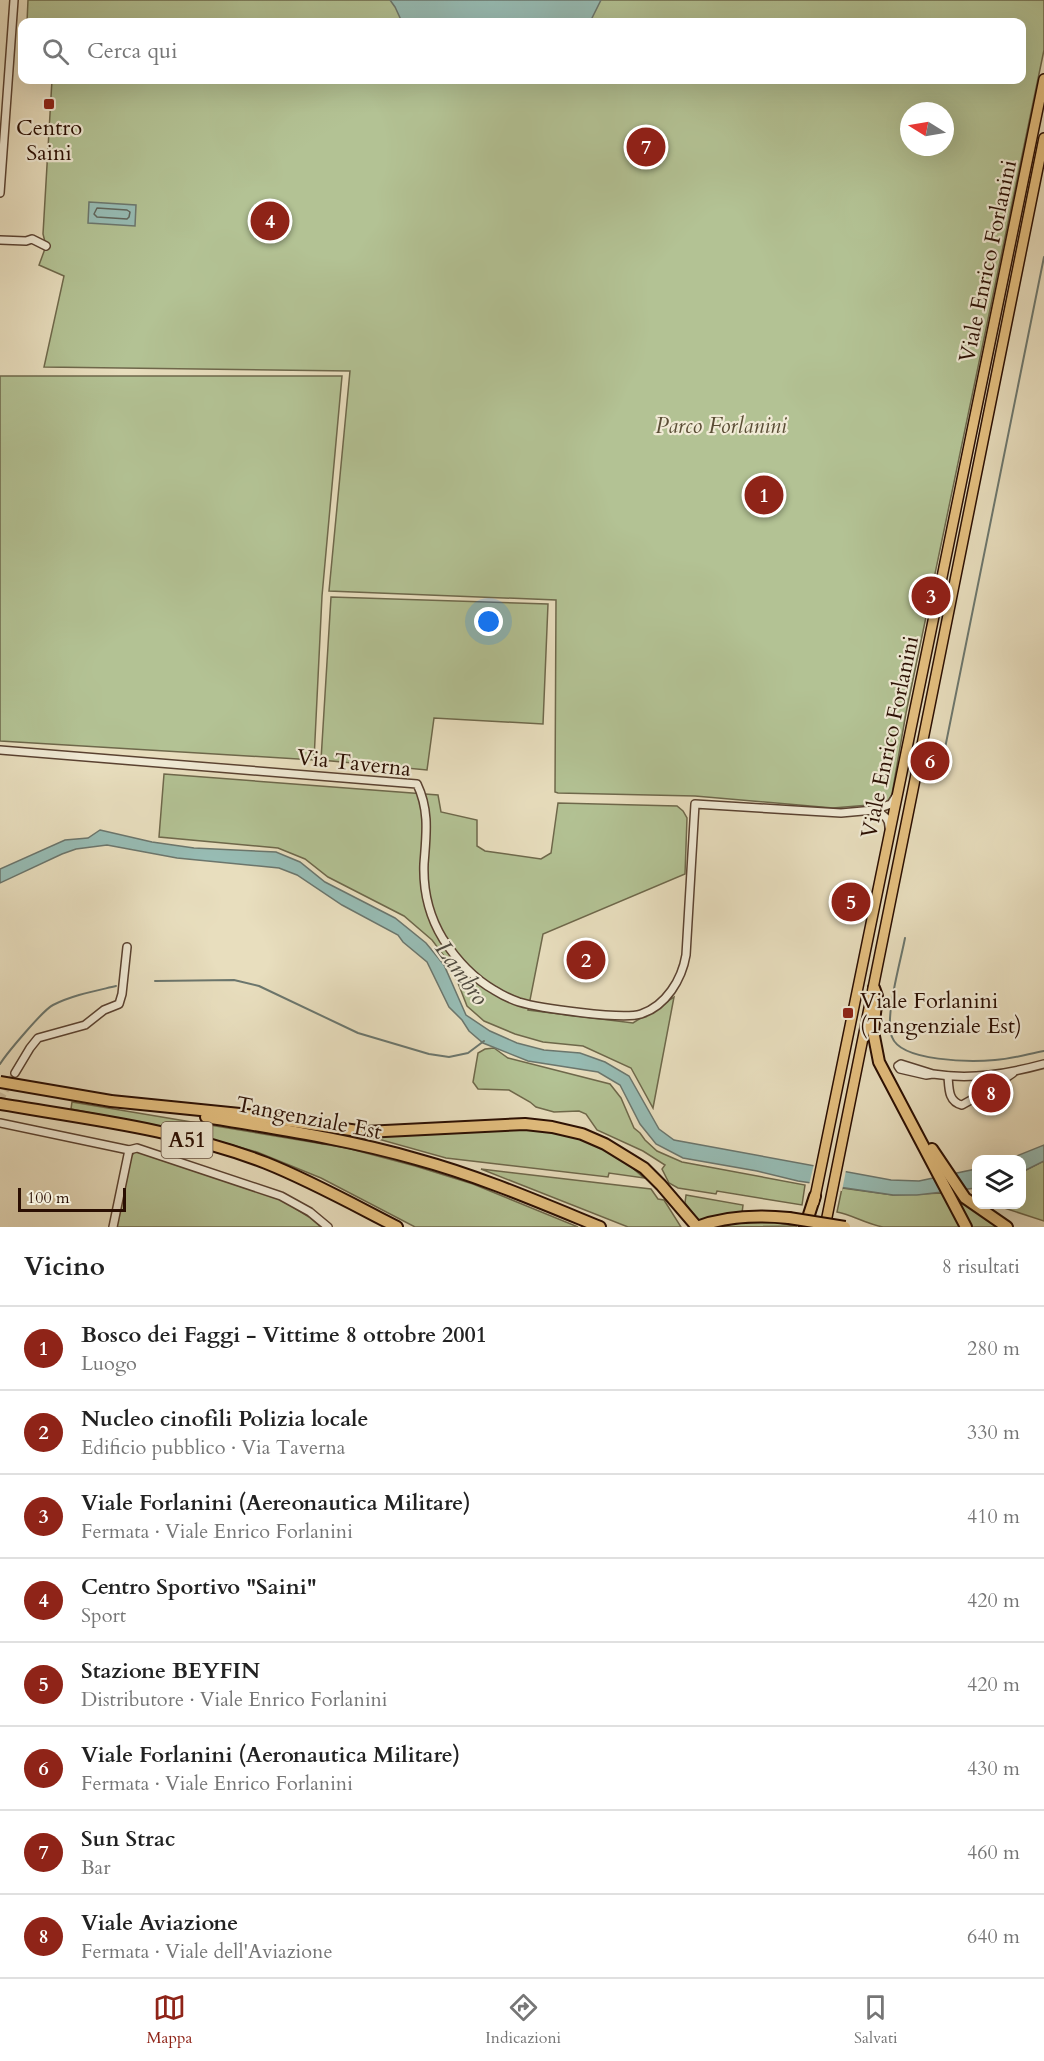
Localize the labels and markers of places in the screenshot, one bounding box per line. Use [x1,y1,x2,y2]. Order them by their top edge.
marker: Centro Saini [42,97,56,111]
place label: Centro Saini [16,113,82,168]
pin: 7 [626,124,666,170]
pin: 4 [250,198,290,244]
pin: 1 [744,472,783,518]
pin: 3 [912,574,950,618]
pin: 6 [910,738,950,783]
pin: 5 [832,880,870,924]
pin: 2 [566,938,606,982]
place label: Viale Forlanini (Tangenziale Est) [860,986,1022,1041]
marker: Viale Forlanini (Tangenziale Est) [841,1006,855,1020]
pin: 8 [972,1070,1010,1116]

